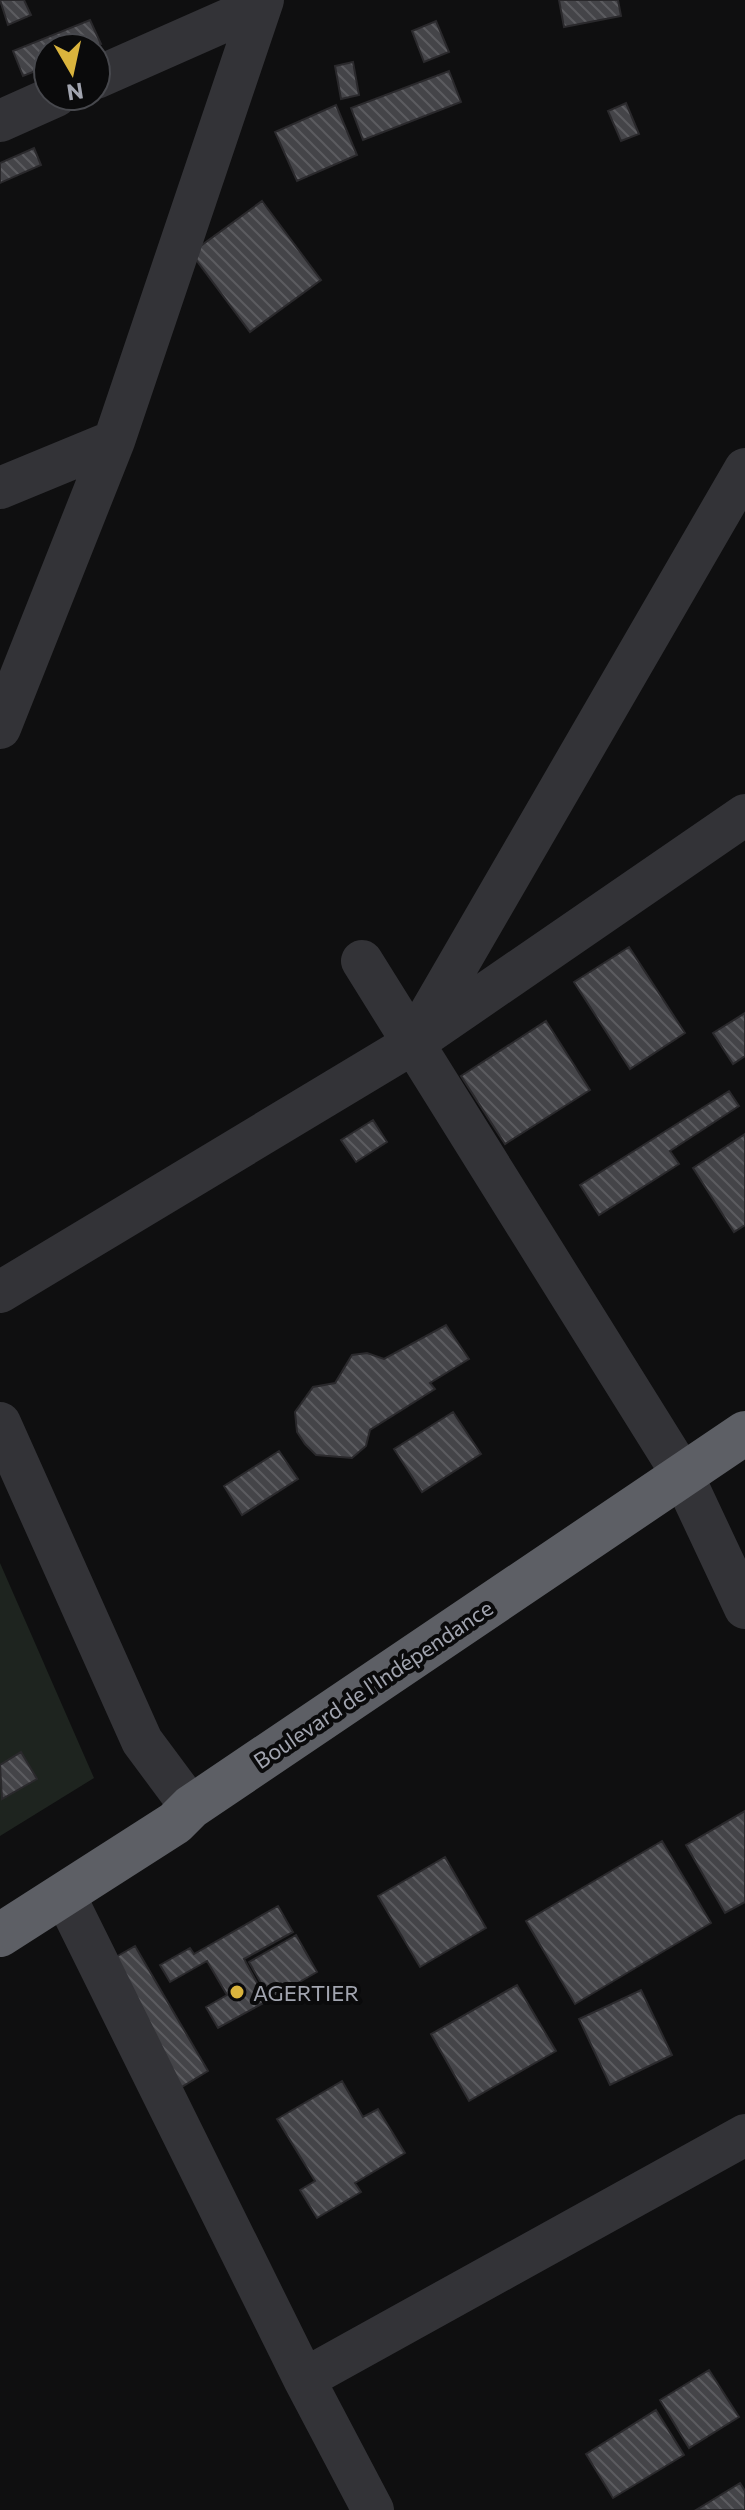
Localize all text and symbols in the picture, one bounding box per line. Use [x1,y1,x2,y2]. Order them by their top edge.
north arrow [32,32,112,112]
text: N [65,78,85,107]
street label: Boulevard de l'Indépendance [248,1594,498,1774]
place label: AGERTIER [253,1979,359,2006]
marker: AGERTIER [228,1983,246,2001]

